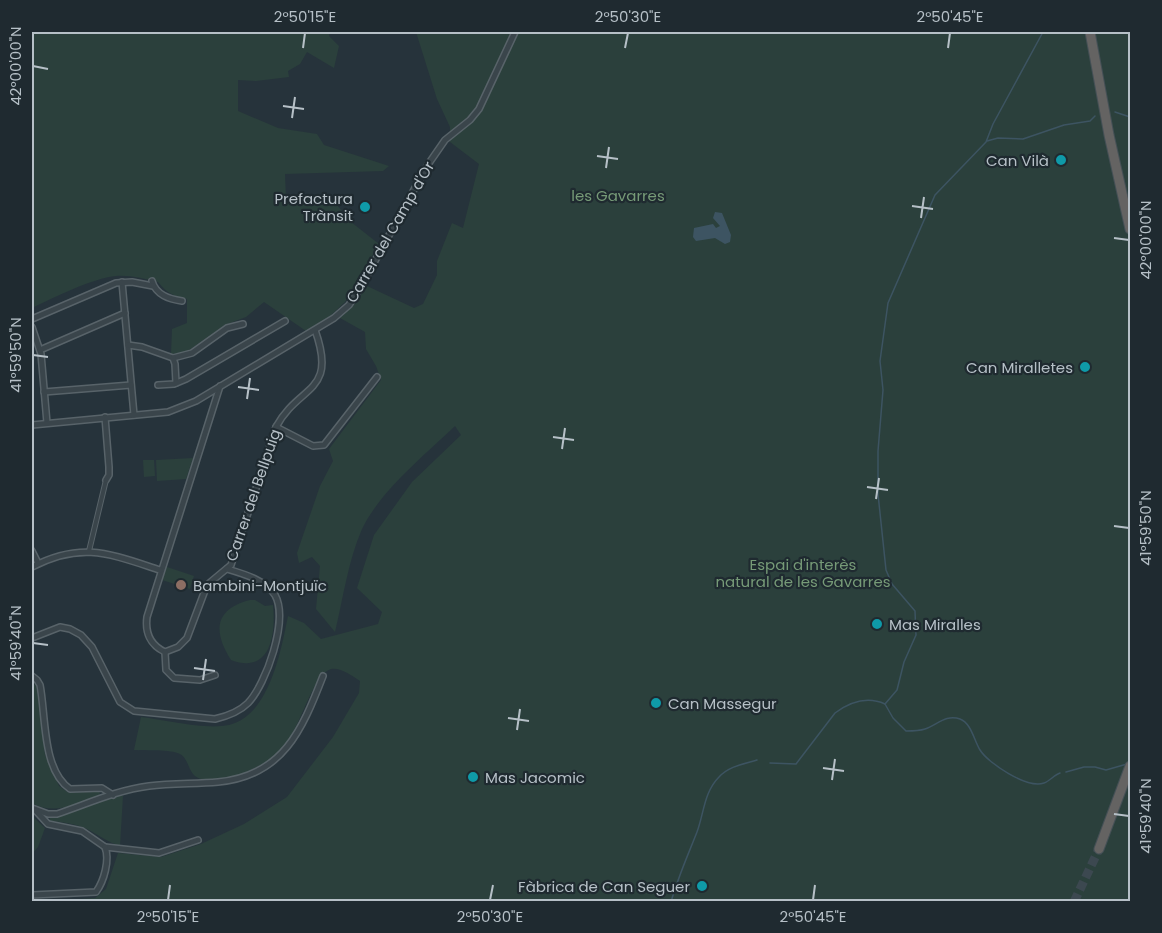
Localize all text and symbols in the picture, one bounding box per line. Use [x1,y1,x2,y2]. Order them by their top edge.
text: 2°50'15"E [274,6,336,27]
text: 2°50'30"E [595,6,661,27]
text: 2°50'45"E [917,6,983,27]
text: 42°00'00"N [5,26,26,106]
place label: Can Vilà [986,150,1049,171]
marker: Can Vilà [1054,153,1068,167]
street label: Carrer del Camp d'Or [341,157,439,307]
park label: les Gavarres [571,185,665,206]
place label: Prefactura Trànsit [274,188,353,226]
marker: Prefactura Trànsit [358,200,372,214]
text: 42°00'00"N [1135,200,1156,280]
text: 41°59'50"N [5,317,26,393]
place label: Can Miralletes [966,357,1073,378]
marker: Can Miralletes [1078,360,1092,374]
street label: Carrer del Bellpuig [221,426,285,564]
text: 41°59'50"N [1135,490,1156,566]
park label: Espai d'interès natural de les Gavarres [715,554,891,592]
place label: Bambini-Montjuïc [193,575,327,596]
marker: Bambini-Montjuïc [174,578,188,592]
text: 41°59'40"N [5,605,26,681]
place label: Mas Miralles [889,614,981,635]
marker: Mas Miralles [870,617,884,631]
place label: Can Massegur [668,693,777,714]
marker: Can Massegur [649,696,663,710]
place label: Mas Jacomic [485,767,585,788]
marker: Mas Jacomic [466,770,480,784]
text: 41°59'40"N [1135,778,1156,854]
place label: Fàbrica de Can Seguer [518,876,690,897]
marker: Fàbrica de Can Seguer [695,879,709,893]
text: 2°50'15"E [137,906,199,927]
text: 2°50'30"E [457,906,523,927]
text: 2°50'45"E [780,906,846,927]

